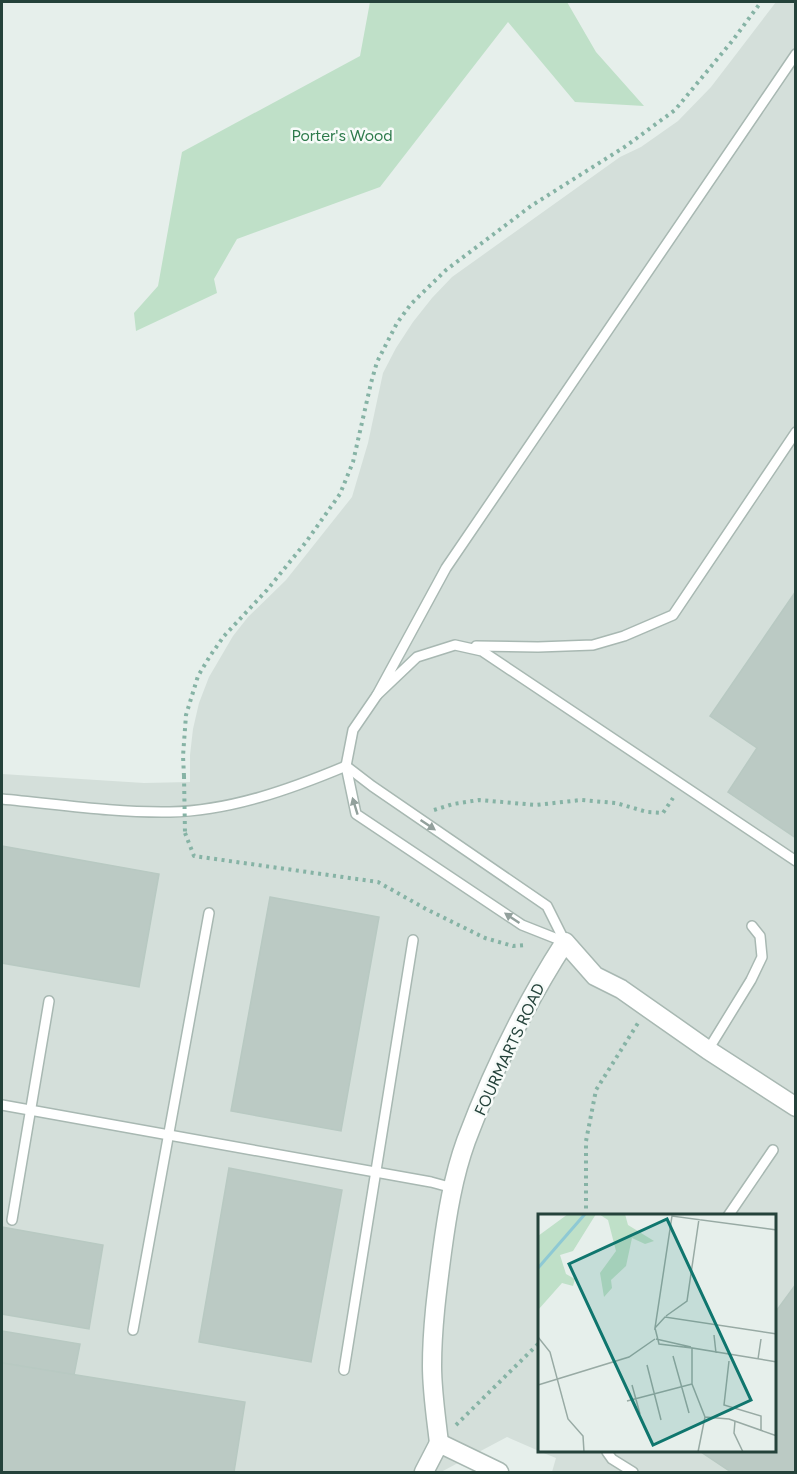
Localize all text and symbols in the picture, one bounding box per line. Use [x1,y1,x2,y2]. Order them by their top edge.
park label: Porter's Wood [291,126,393,145]
one-way arrow [350,797,359,815]
one-way arrow [420,819,436,830]
one-way arrow [504,912,520,924]
street label: FOURMARTS ROAD [470,980,548,1118]
inset map [538,1214,776,1453]

